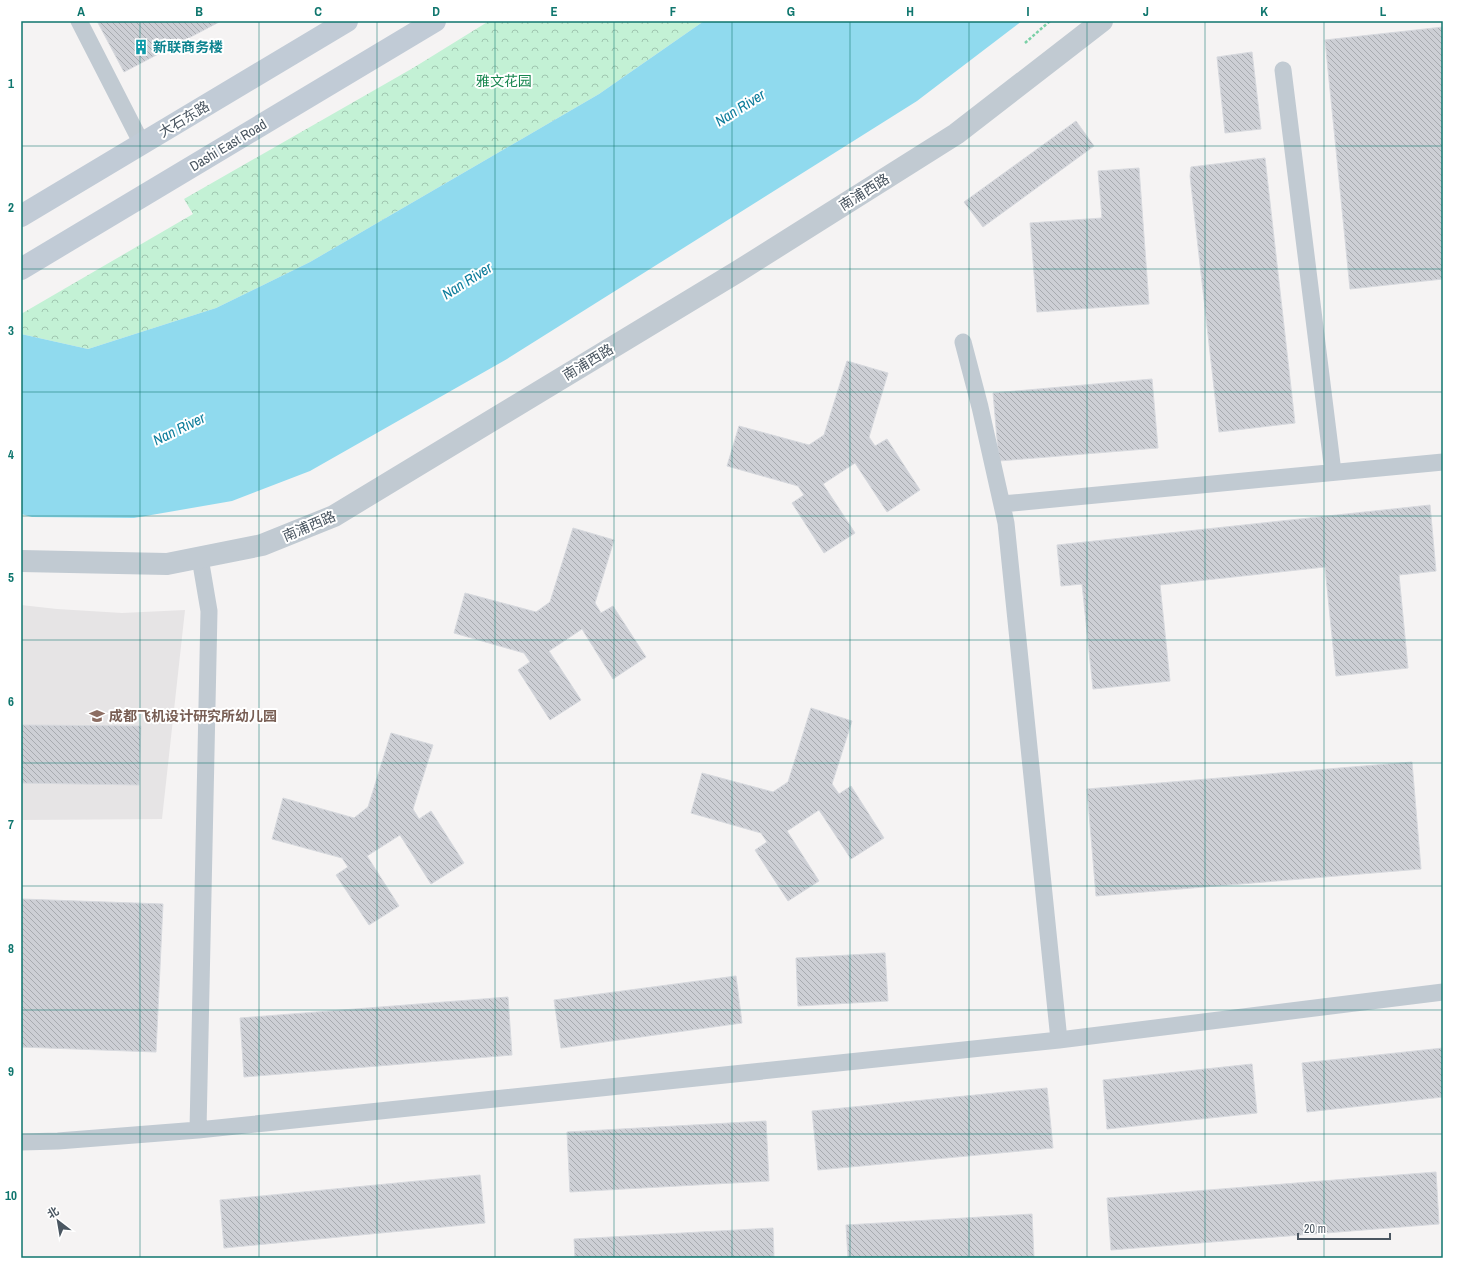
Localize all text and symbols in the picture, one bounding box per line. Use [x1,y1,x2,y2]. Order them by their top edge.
text: A [77,3,85,20]
text: B [195,3,203,20]
text: C [314,3,322,20]
text: D [432,3,440,20]
text: E [550,3,558,20]
text: F [670,3,677,20]
text: G [787,3,795,20]
text: H [906,3,914,20]
text: I [1027,3,1030,20]
text: J [1143,3,1149,20]
text: K [1260,3,1268,20]
text: L [1380,3,1387,20]
building icon: 新联商务楼 [132,38,150,56]
place label: 新联商务楼 [153,38,223,56]
park label: 雅文花园 [476,72,532,90]
text: 1 [8,75,14,92]
water label: Nan River [711,84,770,131]
street label: 大石东路 [155,97,213,141]
street label: Dashi East Road [186,115,270,175]
street label: 南浦西路 [835,170,893,214]
text: 2 [8,199,14,216]
water label: Nan River [438,257,497,304]
text: 3 [8,322,14,339]
street label: 南浦西路 [559,340,617,384]
water label: Nan River [149,407,209,450]
text: 4 [8,446,14,463]
street label: 南浦西路 [280,507,338,545]
text: 5 [8,569,14,586]
text: 6 [8,693,14,710]
school or university icon: 成都飞机设计研究所幼儿园 [88,707,106,725]
place label: 成都飞机设计研究所幼儿园 [109,707,277,725]
text: 7 [8,816,14,833]
text: 8 [8,940,14,957]
text: 9 [8,1063,14,1080]
text: 10 [5,1187,17,1204]
north arrow [38,1201,78,1241]
text: 北 [45,1204,61,1221]
scale bar [1298,1215,1390,1241]
text: 20 m [1304,1221,1326,1237]

